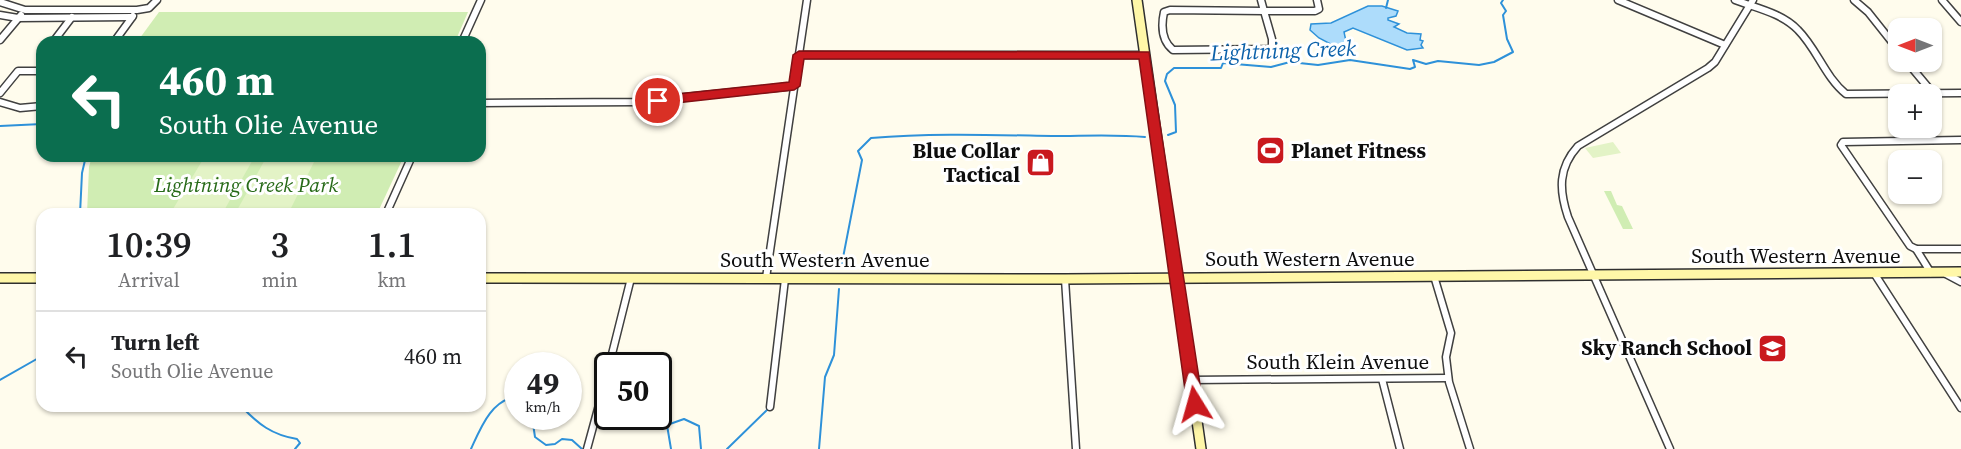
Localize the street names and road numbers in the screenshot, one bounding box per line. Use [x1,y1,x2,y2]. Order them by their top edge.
street label: South Western Avenue [1691,241,1901,270]
street label: South Western Avenue [1205,244,1415,273]
street label: South Western Avenue [720,245,930,274]
street label: South Klein Avenue [1247,347,1429,376]

